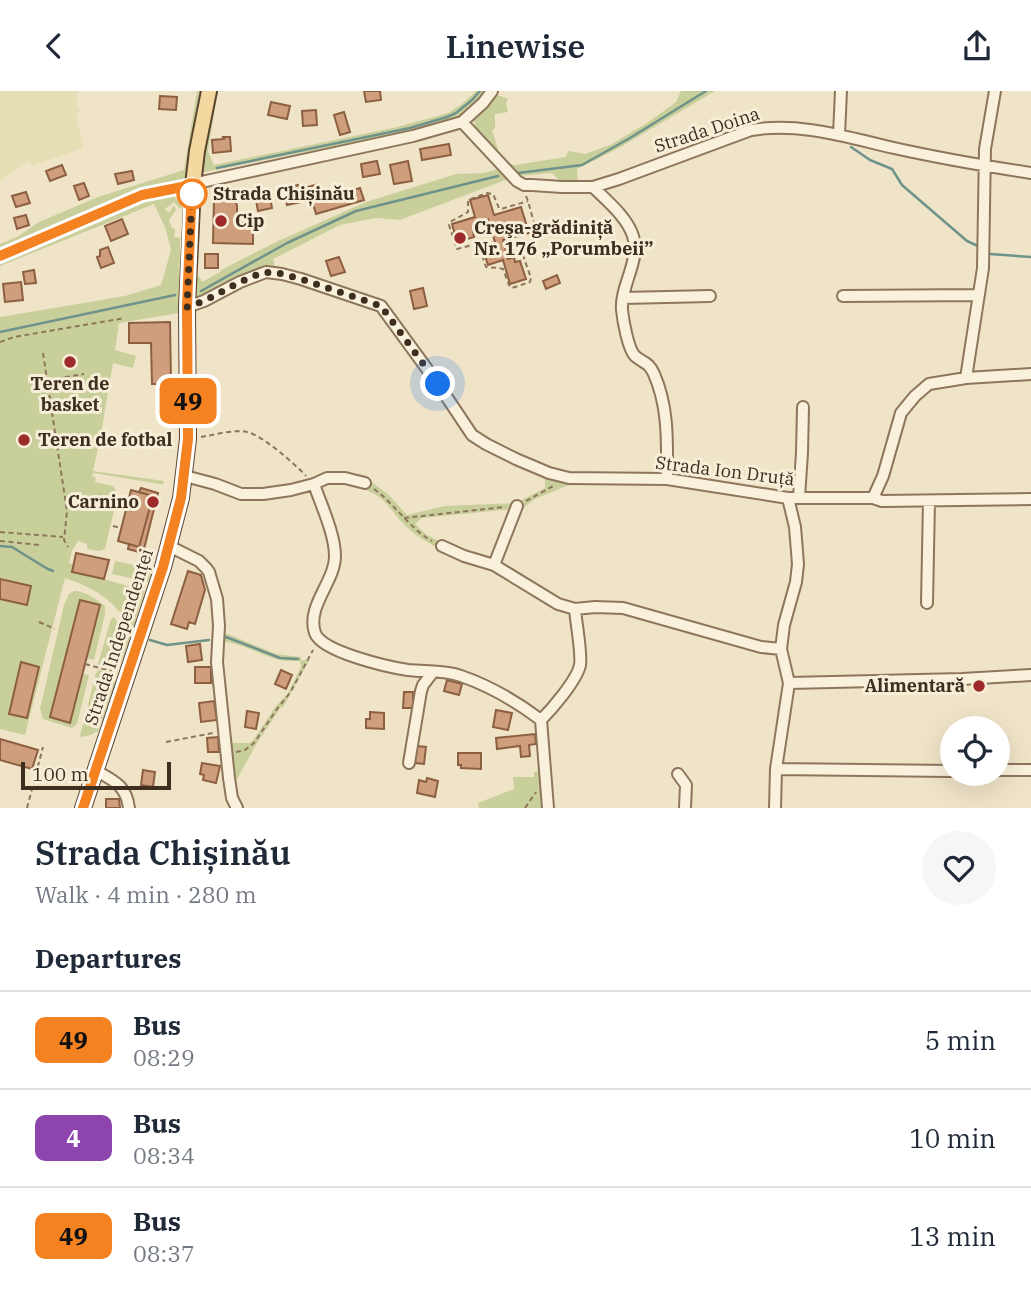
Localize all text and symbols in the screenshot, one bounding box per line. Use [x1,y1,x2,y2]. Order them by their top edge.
text: Linewise [446,25,585,67]
icon: back [35,27,73,65]
icon: share [958,27,996,65]
street label: Strada Doina [651,102,763,157]
marker: Strada Chișinău [177,179,207,209]
place label: Strada Chișinău [213,182,355,206]
place label: Cip [235,209,264,232]
marker: Cip [213,213,229,229]
place label: Creşa-grădiniţă Nr. 176 „Porumbeii” [474,216,653,260]
marker: Creşa-grădiniţă Nr. 176 „Porumbeii” [452,230,468,246]
marker: Teren de basket [62,354,78,370]
your location [420,366,455,401]
place label: Teren de basket [31,372,109,416]
line badge: 49 [156,378,220,424]
text: 49 [174,385,202,417]
place label: Teren de fotbal [38,428,172,451]
marker: Teren de fotbal [16,432,32,448]
street label: Strada Ion Druță [654,451,796,490]
place label: Carnino [68,490,139,513]
marker: Carnino [145,494,161,510]
street label: Strada Independenței [79,545,158,728]
place label: Alimentară [865,674,965,697]
marker: Alimentară [971,678,987,694]
map controls [940,716,1010,786]
button: locate [940,716,1010,786]
scale bar [21,759,172,791]
text: 100 m [32,762,89,786]
text: Strada Chișinău [35,831,291,874]
button: heart [922,831,996,905]
text: Walk · 4 min · 280 m [35,879,257,909]
text: Departures [35,941,181,975]
text: Bus [133,1008,181,1042]
text: 5 min [925,1023,996,1057]
text: 49 [59,1024,88,1056]
text: 08:29 [133,1042,195,1072]
text: Bus [133,1106,181,1140]
text: 10 min [909,1121,996,1155]
text: 4 [66,1122,81,1154]
text: 08:34 [133,1140,195,1170]
text: Bus [133,1204,181,1238]
text: 13 min [909,1219,996,1253]
text: 49 [59,1220,88,1252]
text: 08:37 [133,1238,195,1268]

